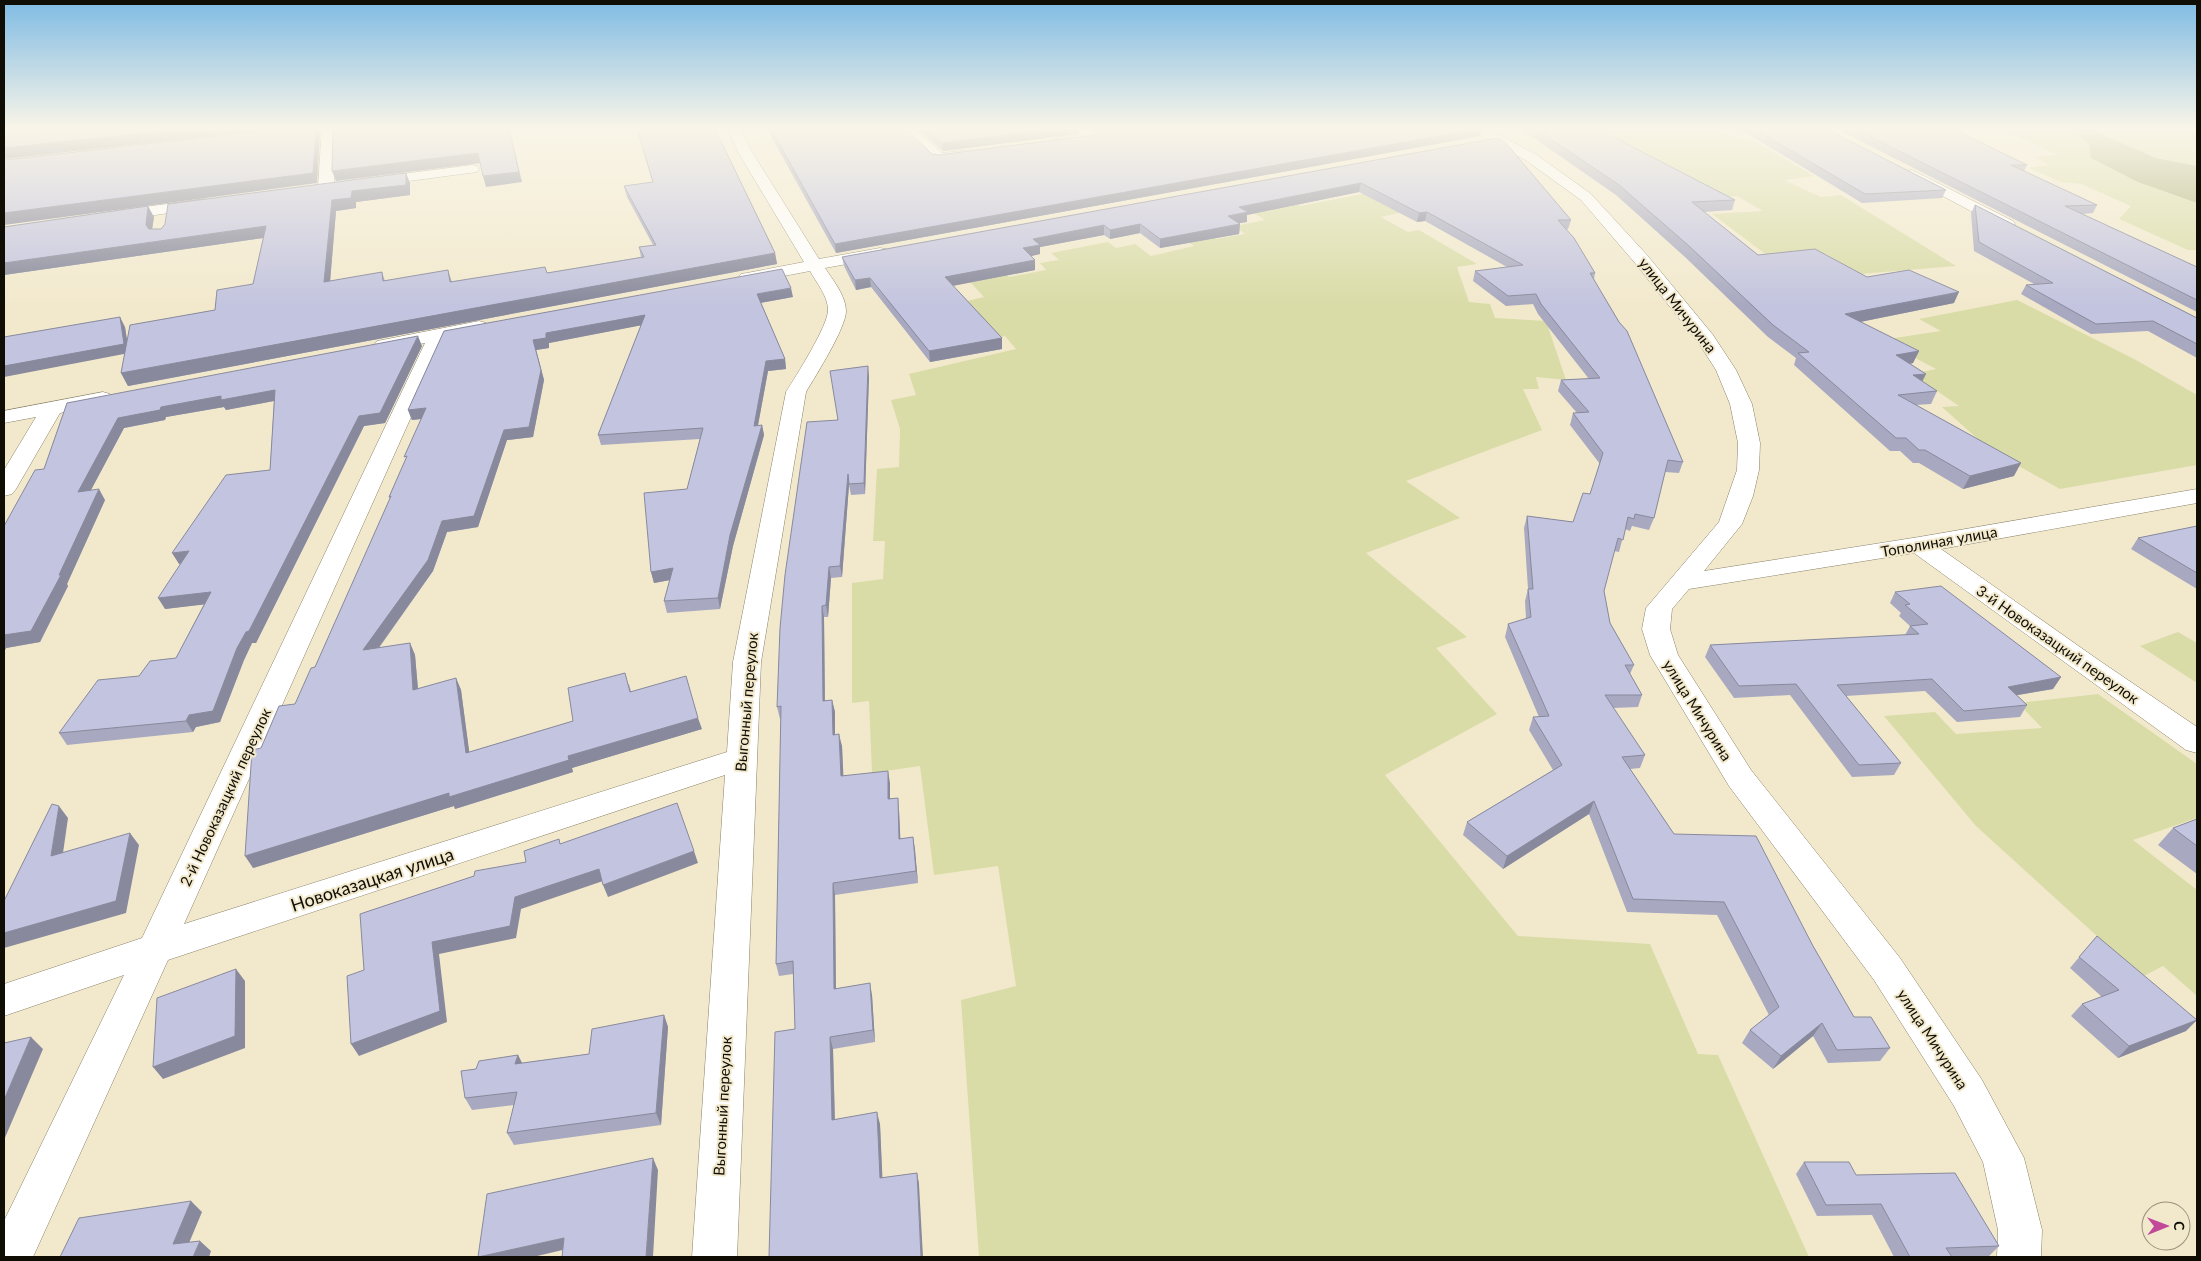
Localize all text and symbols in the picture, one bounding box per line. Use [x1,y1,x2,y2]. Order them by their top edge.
street label: улица Мичурина [1635,254,1721,356]
street label: Тополиная улица [1879,522,1999,560]
street label: 3-й Новоказацкий переулок [1973,581,2143,707]
street label: Выгонный переулок [731,632,761,772]
street label: улица Мичурина [1660,656,1736,764]
street label: 2-й Новоказацкий переулок [176,705,274,889]
street label: Новоказацкая улица [288,842,456,916]
street label: улица Мичурина [1894,986,1972,1092]
street label: Выгонный переулок [709,1036,735,1176]
north arrow [2141,1201,2191,1251]
text: С [2171,1221,2188,1231]

